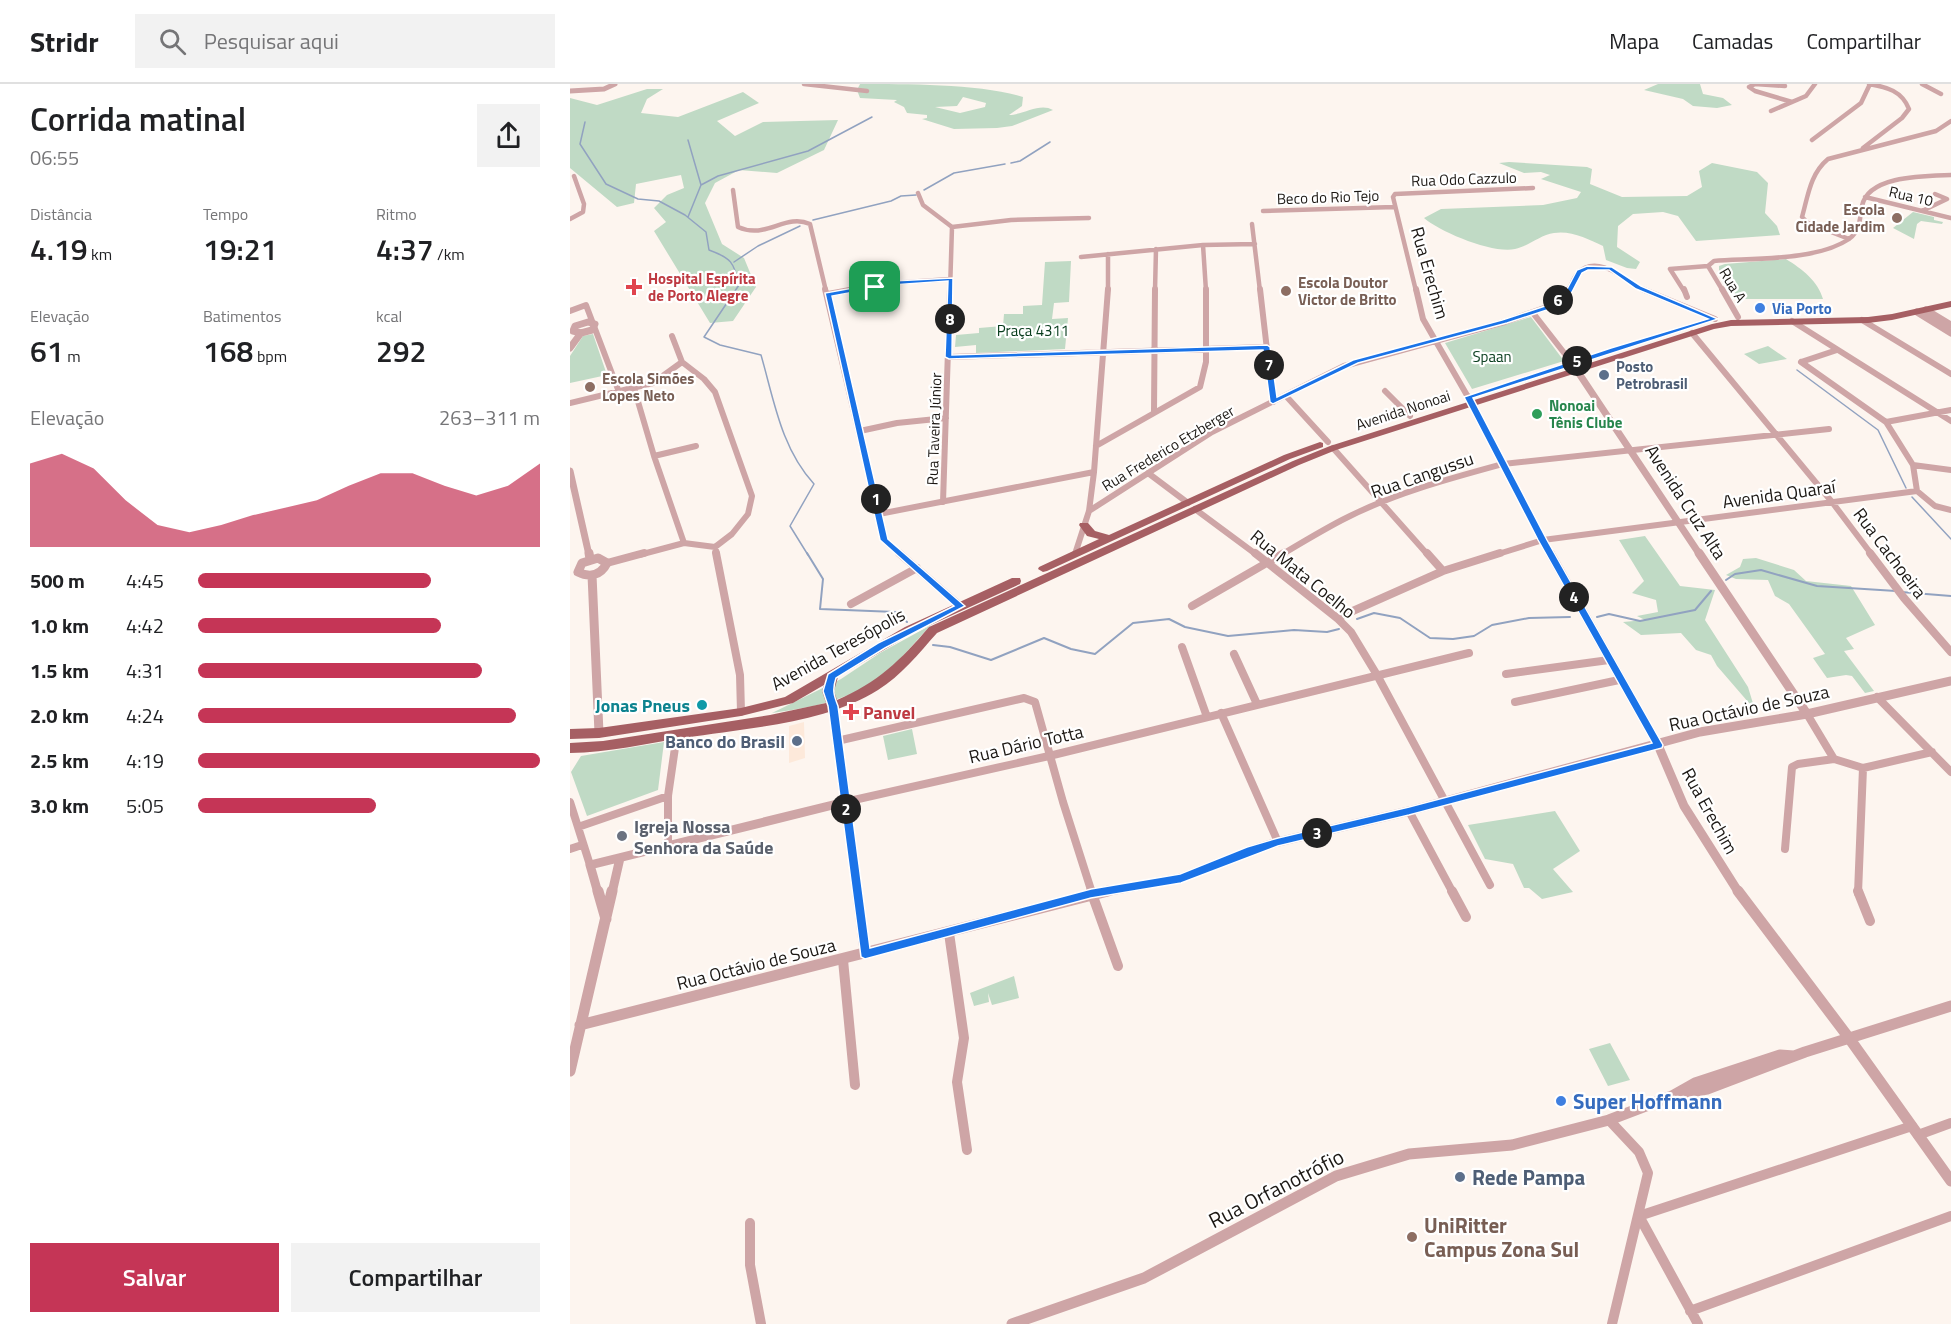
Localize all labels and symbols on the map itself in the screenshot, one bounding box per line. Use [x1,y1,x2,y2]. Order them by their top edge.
street label: Rua Odo Cazzulo [1411,166,1517,192]
street label: Rua 10 [1887,180,1935,212]
street label: Beco do Rio Tejo [1276,184,1380,210]
place label: Escola Cidade Jardim [1795,198,1885,238]
marker: Escola Cidade Jardim [1890,211,1904,225]
street label: Rua Erechim [1404,224,1456,322]
pin [849,261,900,312]
street label: Rua A [1714,263,1752,307]
place label: Hospital Espírita de Porto Alegre [648,267,756,307]
place label: Escola Doutor Victor de Britto [1298,271,1397,311]
marker: Hospital Espírita de Porto Alegre [625,278,643,296]
marker: Escola Doutor Victor de Britto [1279,284,1293,298]
pin: 6 [1543,285,1573,315]
place label: Via Porto [1772,297,1832,320]
marker: Via Porto [1753,301,1767,315]
pin: 8 [935,304,965,334]
park label: Praça 4311 [997,319,1069,342]
park label: Spaan [1472,345,1512,368]
pin: 5 [1562,346,1592,376]
pin: 7 [1254,350,1284,380]
place label: Posto Petrobrasil [1616,355,1688,395]
place label: Escola Simões Lopes Neto [602,367,694,407]
marker: Posto Petrobrasil [1597,368,1611,382]
street label: Rua Taveira Júnior [921,372,947,486]
marker: Escola Simões Lopes Neto [583,380,597,394]
street label: Avenida Nonoai [1353,384,1453,436]
place label: Nonoai Tênis Clube [1549,394,1623,434]
street label: Rua Frederico Etzberger [1097,399,1239,497]
marker: Nonoai Tênis Clube [1530,407,1544,421]
street label: Avenida Cruz Alta [1639,439,1733,565]
street label: Rua Cangussu [1367,445,1477,505]
street label: Avenida Quaraí [1721,472,1839,515]
pin: 1 [861,484,891,514]
street label: Rua Cachoeira [1847,502,1933,604]
street label: Rua Mata Coelho [1245,523,1361,625]
pin: 4 [1559,582,1589,612]
street label: Avenida Teresópolis [766,601,910,697]
street label: Rua Octávio de Souza [1666,678,1832,738]
place label: Jonas Pneus [595,692,690,719]
marker: Jonas Pneus [695,698,709,712]
place label: Panvel [863,699,915,726]
marker: Panvel [844,705,858,719]
street label: Rua Dário Totta [966,718,1086,770]
place label: Banco do Brasil [665,728,785,755]
marker: Banco do Brasil [790,734,804,748]
street label: Rua Erechim [1675,763,1745,859]
pin: 2 [831,794,861,824]
place label: Igreja Nossa Senhora da Saúde [634,813,773,861]
pin: 3 [1302,818,1332,848]
marker: Igreja Nossa Senhora da Saúde [615,829,629,843]
street label: Rua Octávio de Souza [674,931,838,997]
place label: Super Hoffmann [1573,1085,1722,1117]
marker: Super Hoffmann [1554,1094,1568,1108]
street label: Rua Orfanotrófio [1203,1140,1349,1236]
place label: Rede Pampa [1472,1161,1585,1193]
marker: Rede Pampa [1453,1170,1467,1184]
place label: UniRitter Campus Zona Sul [1424,1209,1579,1265]
marker: UniRitter Campus Zona Sul [1405,1230,1419,1244]

